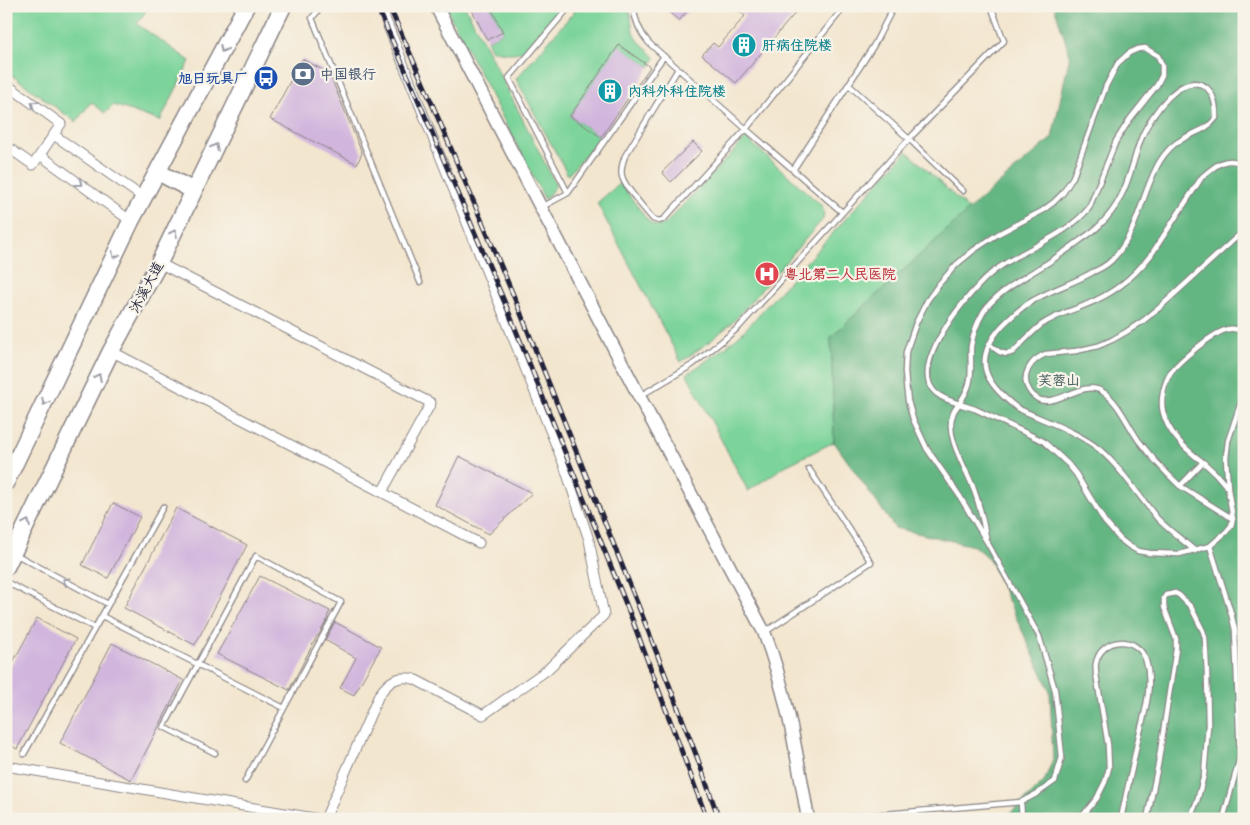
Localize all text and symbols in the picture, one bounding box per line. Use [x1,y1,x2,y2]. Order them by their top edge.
building icon: 肝病住院楼 [731,32,757,58]
place label: 肝病住院楼 [762,36,832,54]
one-way arrow [220,44,230,53]
bank icon: 中国银行 [290,61,316,87]
bus stop icon: 旭日玩具厂 [253,65,279,91]
place label: 中国银行 [320,65,376,83]
place label: 旭日玩具厂 [178,69,248,87]
building icon: 内科外科住院楼 [597,78,623,104]
place label: 内科外科住院楼 [628,82,726,100]
one-way arrow [30,101,40,110]
one-way arrow [209,143,219,152]
one-way arrow [73,177,83,186]
one-way arrow [167,229,178,238]
one-way arrow [111,250,122,259]
street label: 沐溪大道 [125,258,167,316]
hospital icon: 粤北第二人民医院 [754,261,780,287]
place label: 粤北第二人民医院 [784,265,896,283]
park label: 芙蓉山 [1038,371,1080,389]
one-way arrow [92,373,103,382]
one-way arrow [41,397,52,406]
one-way arrow [21,519,31,528]
one-way arrow [62,577,71,587]

